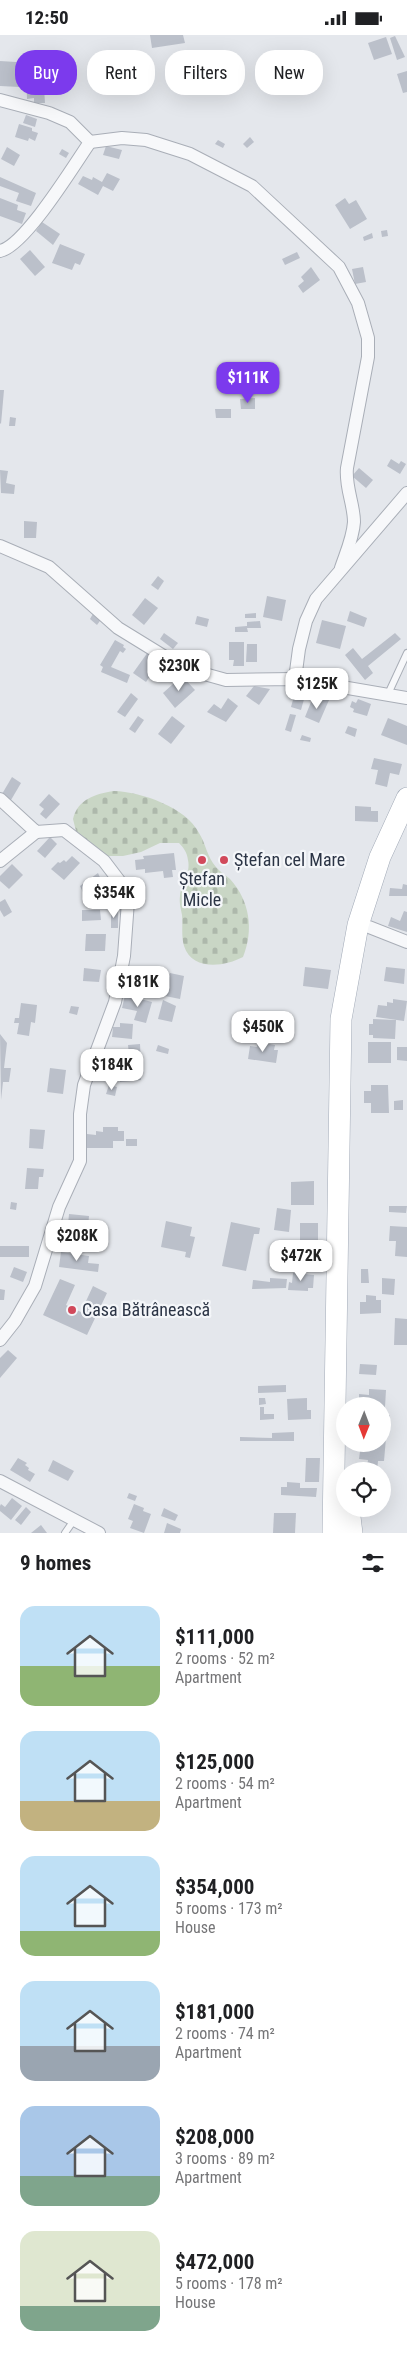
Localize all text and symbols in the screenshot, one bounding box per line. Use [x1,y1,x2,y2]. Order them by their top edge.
text: 12:50 [25,6,69,29]
chip: Buy [15,50,77,95]
chip: Rent [87,50,155,95]
chip: Filters [165,50,245,95]
chip: New [255,50,323,95]
pin: $111K [213,361,283,404]
text: $111K [227,368,269,387]
pin: $230K [144,649,214,692]
text: $230K [158,656,200,675]
pin: $125K [282,667,352,710]
text: $125K [296,674,338,693]
place label: Ștefan cel Mare [234,849,345,871]
marker: Ștefan Micle [196,854,208,866]
marker: Ștefan cel Mare [218,854,230,866]
place label: Ștefan Micle [179,868,225,910]
pin: $354K [79,877,149,919]
text: $354K [93,883,135,902]
pin: $181K [103,965,173,1008]
text: $181K [117,972,159,991]
pin: $450K [228,1011,298,1053]
text: $450K [242,1017,284,1036]
pin: $184K [77,1049,147,1091]
text: $184K [91,1055,133,1074]
pin: $208K [42,1219,112,1262]
text: $208K [56,1226,98,1245]
pin: $472K [266,1239,336,1282]
text: $472K [280,1246,322,1265]
place label: Casa Bătrânească [82,1299,210,1320]
marker: Casa Bătrânească [66,1304,78,1316]
north arrow [336,1397,391,1453]
map controls [336,1397,391,1517]
button: locate [336,1462,391,1517]
icon: filters [359,1549,387,1577]
text: 9 homes [20,1551,91,1575]
text: $111,000 [175,1625,254,1649]
icon: home [60,1626,120,1686]
text: 2 rooms · 52 m² [175,1649,275,1668]
text: Apartment [175,1668,242,1687]
text: $125,000 [175,1750,254,1774]
icon: home [60,1751,120,1811]
text: 2 rooms · 54 m² [175,1774,275,1793]
text: Apartment [175,1793,242,1812]
text: $354,000 [175,1875,254,1899]
icon: home [60,1876,120,1936]
text: 5 rooms · 173 m² [175,1899,283,1918]
text: House [175,1918,215,1937]
text: $181,000 [175,2000,254,2024]
icon: home [60,2001,120,2061]
text: 2 rooms · 74 m² [175,2024,275,2043]
text: Apartment [175,2043,242,2062]
text: $208,000 [175,2125,254,2149]
icon: home [60,2126,120,2186]
text: 3 rooms · 89 m² [175,2149,275,2168]
text: Apartment [175,2168,242,2187]
text: $472,000 [175,2250,254,2274]
icon: home [60,2251,120,2311]
text: 5 rooms · 178 m² [175,2274,283,2293]
text: House [175,2293,215,2312]

